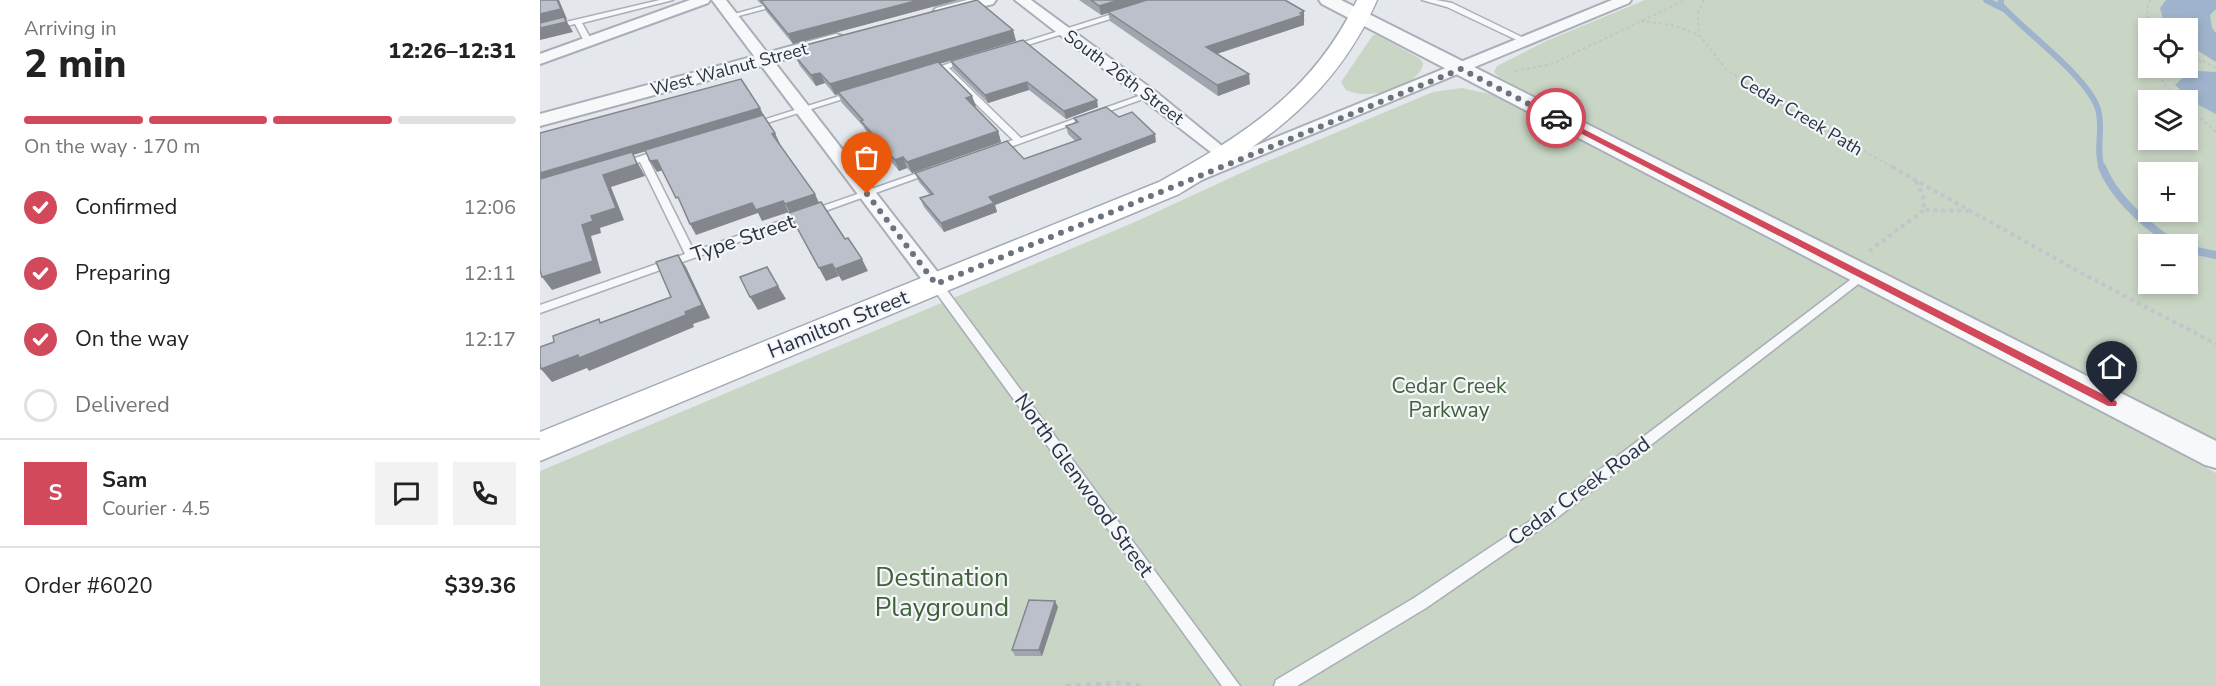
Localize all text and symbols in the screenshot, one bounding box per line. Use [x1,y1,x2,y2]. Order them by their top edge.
text: Arriving in [24,15,117,42]
map controls [2138,18,2198,294]
button: locate [2138,18,2198,78]
street label: South 26th Street [1059,24,1189,130]
text: 12:26–12:31 [388,36,516,66]
street label: West Walnut Street [648,36,811,102]
text: 2 min [24,38,127,91]
street label: Cedar Creek Path [1735,69,1867,161]
courier [1526,88,1586,148]
button: layers [2138,90,2198,150]
icon: car [1540,102,1573,135]
pin [841,132,892,194]
text: On the way · 170 m [24,133,200,160]
icon: bag [850,141,883,174]
button: + [2138,162,2198,222]
icon: check [24,191,57,224]
text: Confirmed [75,192,177,222]
text: 12:06 [463,194,516,221]
street label: Type Street [687,207,799,269]
button: − [2138,234,2198,294]
icon: check [24,257,57,290]
text: Preparing [75,258,171,288]
text: 12:11 [463,260,516,287]
street label: Hamilton Street [763,283,913,365]
icon: check [24,323,57,356]
text: On the way [75,324,189,354]
text: 12:17 [463,326,516,353]
pin [2086,341,2137,403]
icon: home [2095,350,2128,383]
park label: Cedar Creek Parkway [1391,372,1507,424]
street label: North Glenwood Street [1008,388,1160,583]
text: Delivered [75,390,170,420]
street label: Cedar Creek Road [1502,430,1656,552]
button: chat [375,462,438,525]
button: phone [453,462,516,525]
text: Sam [102,465,147,495]
text: S [49,478,62,508]
text: Courier · 4.5 [102,495,210,522]
park label: Destination Playground [875,560,1009,625]
text: Order #6020 [24,571,153,601]
text: $39.36 [445,571,516,601]

